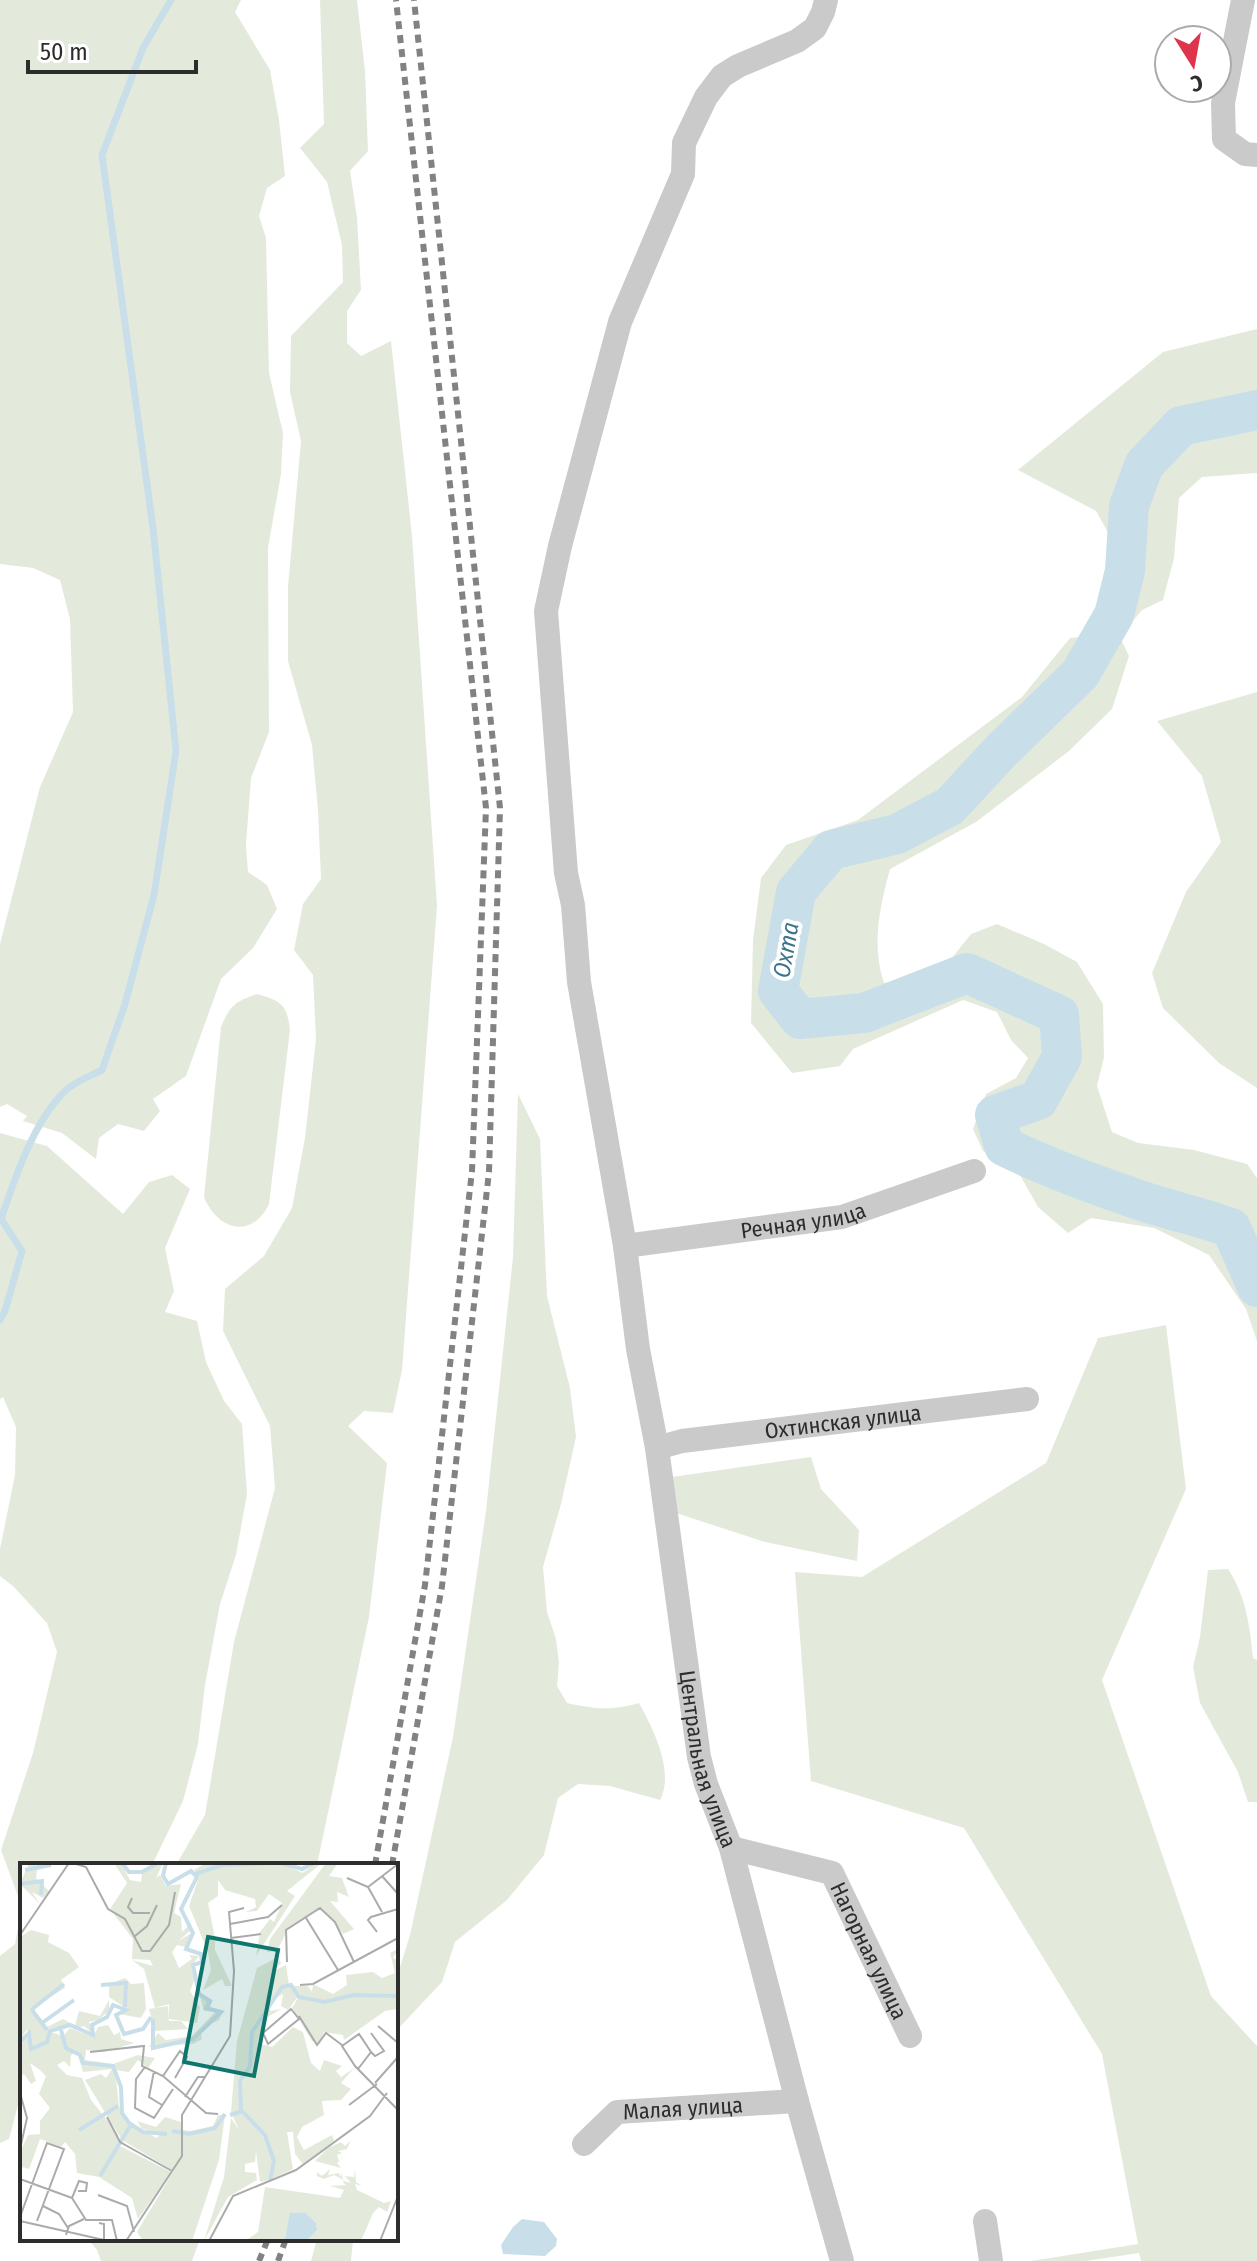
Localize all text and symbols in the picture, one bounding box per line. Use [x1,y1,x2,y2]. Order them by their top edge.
scale bar [28,24,196,74]
north arrow [1153,24,1233,104]
text: 50 m [40,38,88,66]
text: С [1188,69,1205,98]
water label: Охта [767,920,805,980]
street label: Речная улица [739,1196,869,1244]
street label: Охтинская улица [763,1399,923,1444]
street label: Центральная улица [674,1669,743,1851]
inset map [20,1863,398,2241]
street label: Нагорная улица [825,1877,913,2024]
street label: Малая улица [622,2091,744,2125]

